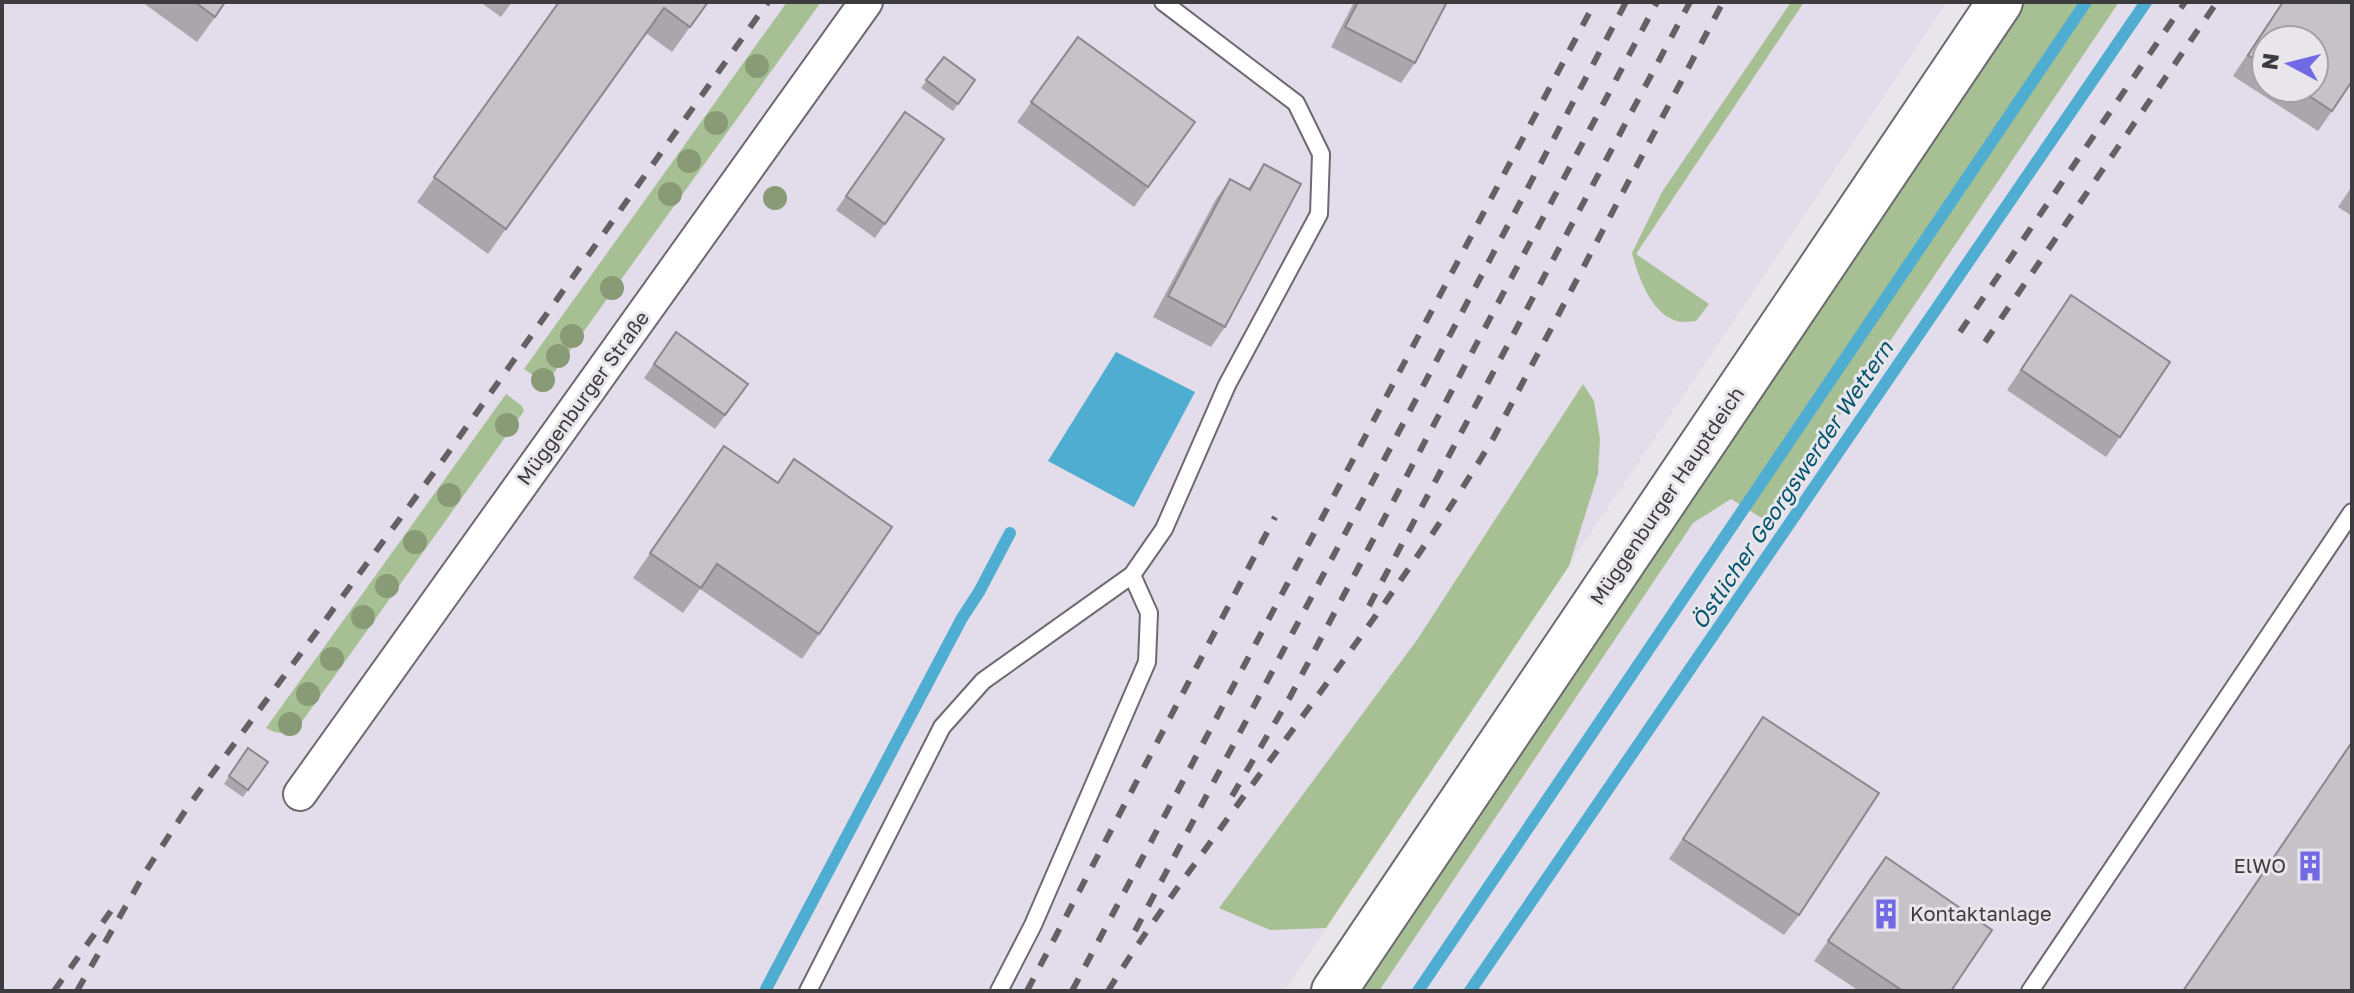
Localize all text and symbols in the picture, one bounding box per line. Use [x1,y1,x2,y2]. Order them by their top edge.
north arrow [2250,24,2330,104]
text: N [2255,52,2284,71]
street label: Müggenburger Straße [511,306,653,489]
water label: Östlicher Georgswerder Wettern [1685,334,1899,634]
street label: Müggenburger Hauptdeich [1584,382,1748,609]
building icon: ElWO [2293,849,2327,883]
place label: ElWO [2234,853,2286,877]
building icon: Kontaktanlage [1869,897,1903,931]
place label: Kontaktanlage [1910,901,2052,925]

